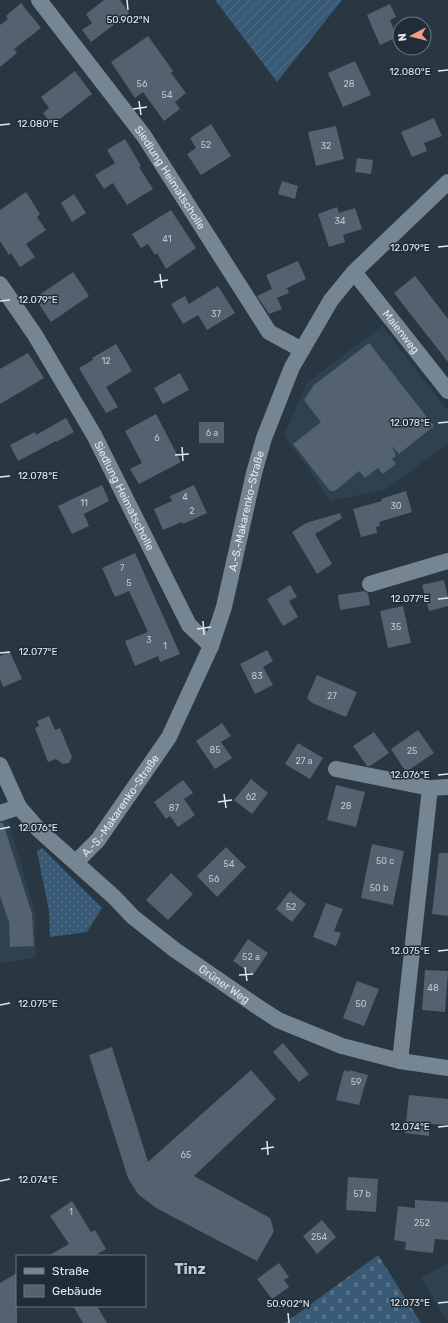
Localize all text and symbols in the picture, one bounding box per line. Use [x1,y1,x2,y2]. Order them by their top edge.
text: 50.902°N [106,14,150,26]
north arrow [392,16,432,56]
text: N [396,32,410,42]
text: 12.080°E [389,66,431,78]
house number: 56 [137,79,148,89]
house number: 28 [343,79,355,89]
house number: 54 [162,90,173,100]
text: 12.080°E [17,118,59,130]
street label: Siedlung Heimatscholle [132,124,208,232]
house number: 52 [201,140,211,150]
house number: 32 [321,141,331,151]
house number: 34 [335,216,346,226]
house number: 41 [162,234,172,244]
text: 12.079°E [390,242,430,254]
text: 12.079°E [18,294,58,306]
street label: Maienweg [380,308,422,356]
house number: 37 [211,309,221,319]
house number: 12 [101,356,111,366]
text: 12.078°E [390,417,430,429]
house number: 6 a [206,428,218,438]
house number: 6 [154,433,160,443]
street label: Siedlung Heimatscholle [91,439,157,553]
street label: A.-S.-Makarenko-Straße [226,449,267,573]
text: 12.078°E [18,470,58,482]
house number: 4 [182,492,188,502]
house number: 11 [80,498,88,508]
house number: 30 [390,501,402,511]
house number: 2 [189,506,195,516]
house number: 7 [120,563,125,573]
house number: 5 [126,578,132,588]
text: 12.077°E [390,593,430,605]
house number: 35 [391,622,401,632]
house number: 3 [146,635,152,645]
house number: 1 [163,641,167,651]
text: 12.077°E [18,646,58,658]
house number: 83 [251,671,263,681]
house number: 27 [327,691,337,701]
house number: 85 [209,745,221,755]
house number: 25 [407,746,417,756]
street label: A.-S.-Makarenko-Straße [79,752,162,860]
house number: 27 a [295,756,313,766]
text: 12.076°E [390,769,430,781]
house number: 62 [246,792,256,802]
house number: 28 [340,801,352,811]
house number: 87 [169,803,180,813]
text: 12.076°E [18,822,58,834]
house number: 50 c [376,856,394,866]
house number: 54 [224,859,235,869]
house number: 56 [209,874,220,884]
house number: 50 b [370,883,388,893]
house number: 52 [286,902,296,912]
text: 12.075°E [390,945,430,957]
house number: 52 a [242,952,260,962]
street label: Grüner Weg [196,962,252,1006]
house number: 48 [427,983,439,993]
text: 12.075°E [18,998,58,1010]
house number: 50 [355,999,367,1009]
house number: 59 [351,1077,361,1087]
text: 12.074°E [390,1121,430,1133]
house number: 65 [181,1150,191,1160]
text: 12.074°E [18,1174,58,1186]
house number: 57 b [353,1189,371,1199]
house number: 1 [69,1207,73,1217]
house number: 252 [414,1218,430,1228]
house number: 254 [311,1232,328,1242]
legend [16,1255,146,1307]
district label: Tinz [174,1260,206,1278]
text: Straße [52,1264,89,1278]
text: Gebäude [52,1284,102,1298]
text: 12.073°E [390,1297,430,1309]
text: 50.902°N [266,1298,310,1310]

